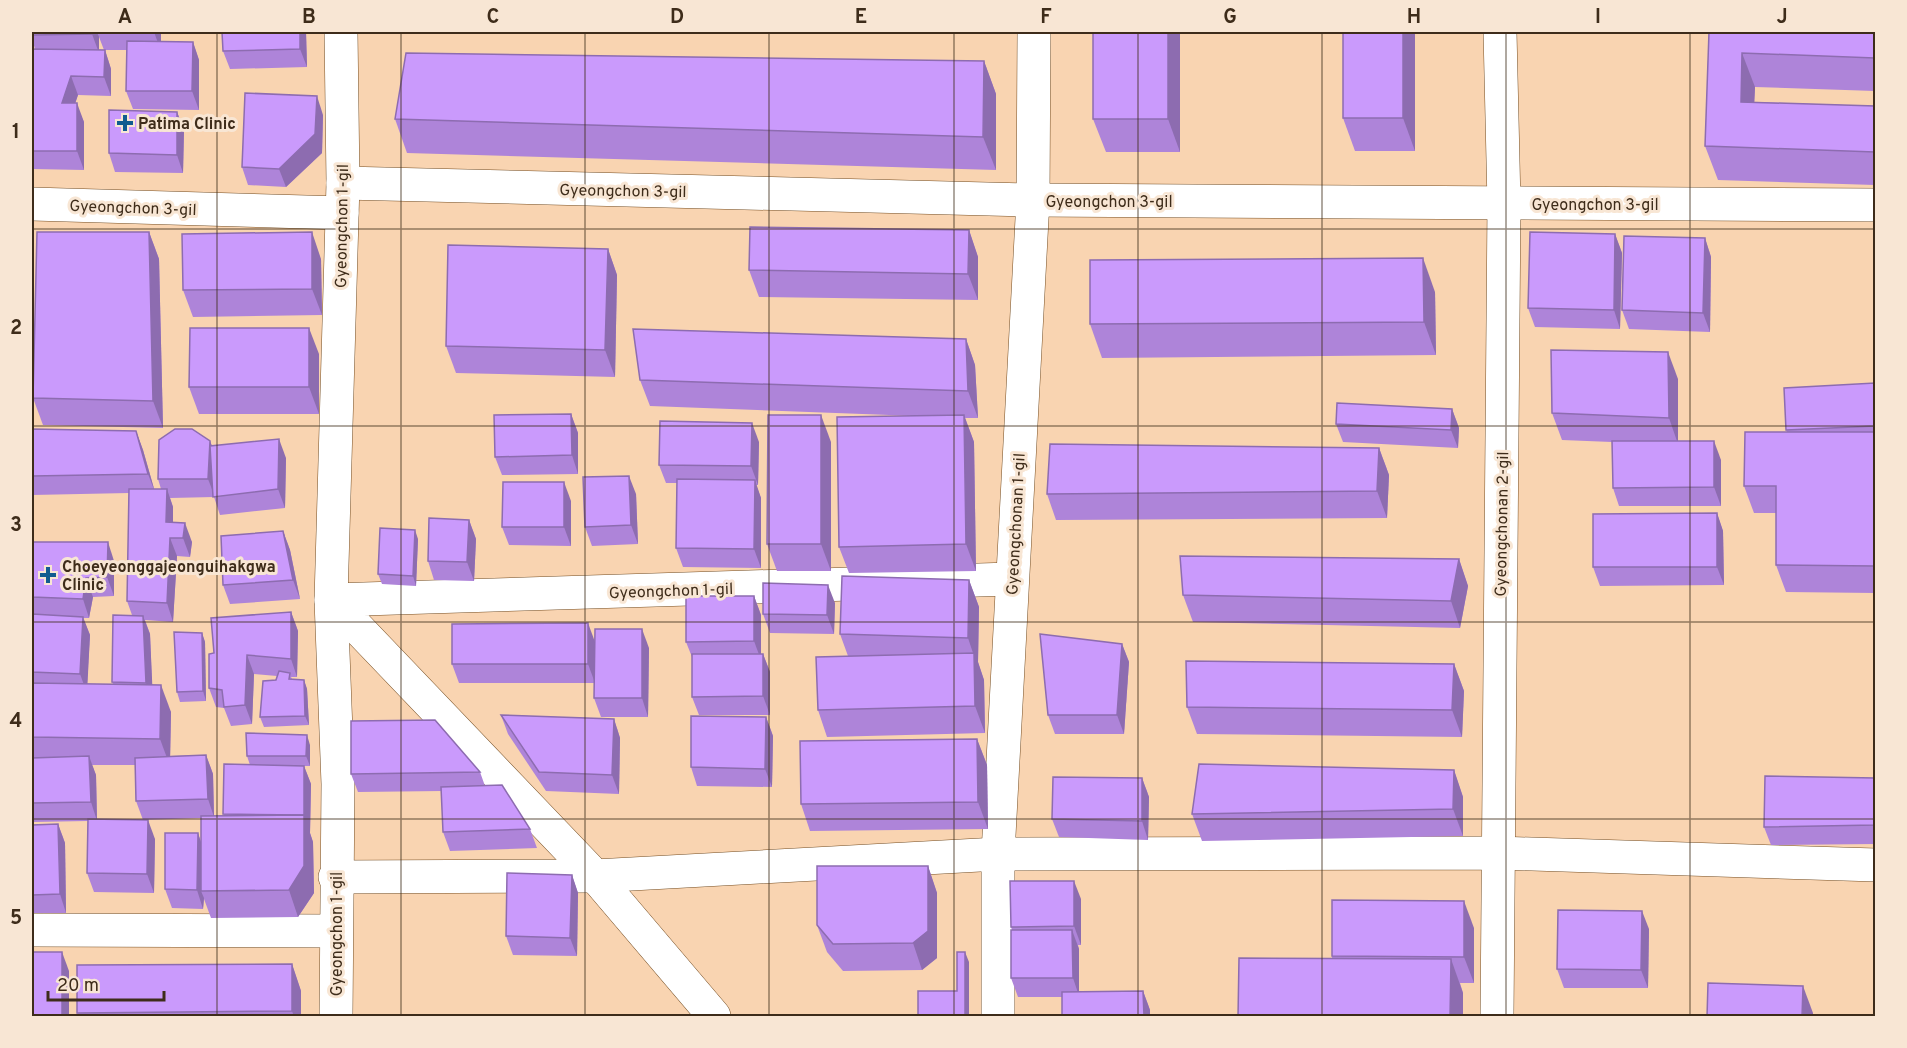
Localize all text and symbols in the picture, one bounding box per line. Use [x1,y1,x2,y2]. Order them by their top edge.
text: A [118,5,132,31]
text: B [302,5,316,31]
text: C [487,5,499,31]
text: D [670,5,684,31]
text: E [855,5,867,31]
text: F [1040,5,1052,31]
text: G [1223,5,1237,31]
text: H [1407,5,1421,31]
text: I [1595,5,1601,31]
text: J [1776,5,1788,31]
marker: Patima Clinic [116,114,134,132]
place label: Patima Clinic [138,115,236,135]
text: 1 [12,120,20,146]
street label: Gyeongchon 1-gil [332,164,354,288]
street label: Gyeongchon 3-gil [559,181,687,203]
street label: Gyeongchon 3-gil [1045,193,1173,213]
street label: Gyeongchon 3-gil [1531,196,1659,216]
street label: Gyeongchon 3-gil [69,197,197,221]
text: 2 [10,316,22,342]
street label: Gyeongchonan 2-gil [1492,451,1514,597]
street label: Gyeongchonan 1-gil [1003,453,1031,596]
text: 3 [10,513,22,539]
place label: Choeyeonggajeonguihakgwa Clinic [62,558,276,596]
marker: Choeyeonggajeonguihakgwa Clinic [39,566,57,584]
street label: Gyeongchon 1-gil [609,580,734,604]
text: 4 [10,709,22,735]
street label: Gyeongchon 1-gil [328,872,348,996]
text: 5 [10,906,22,932]
scale bar [48,964,164,1002]
text: 20 m [57,975,99,998]

